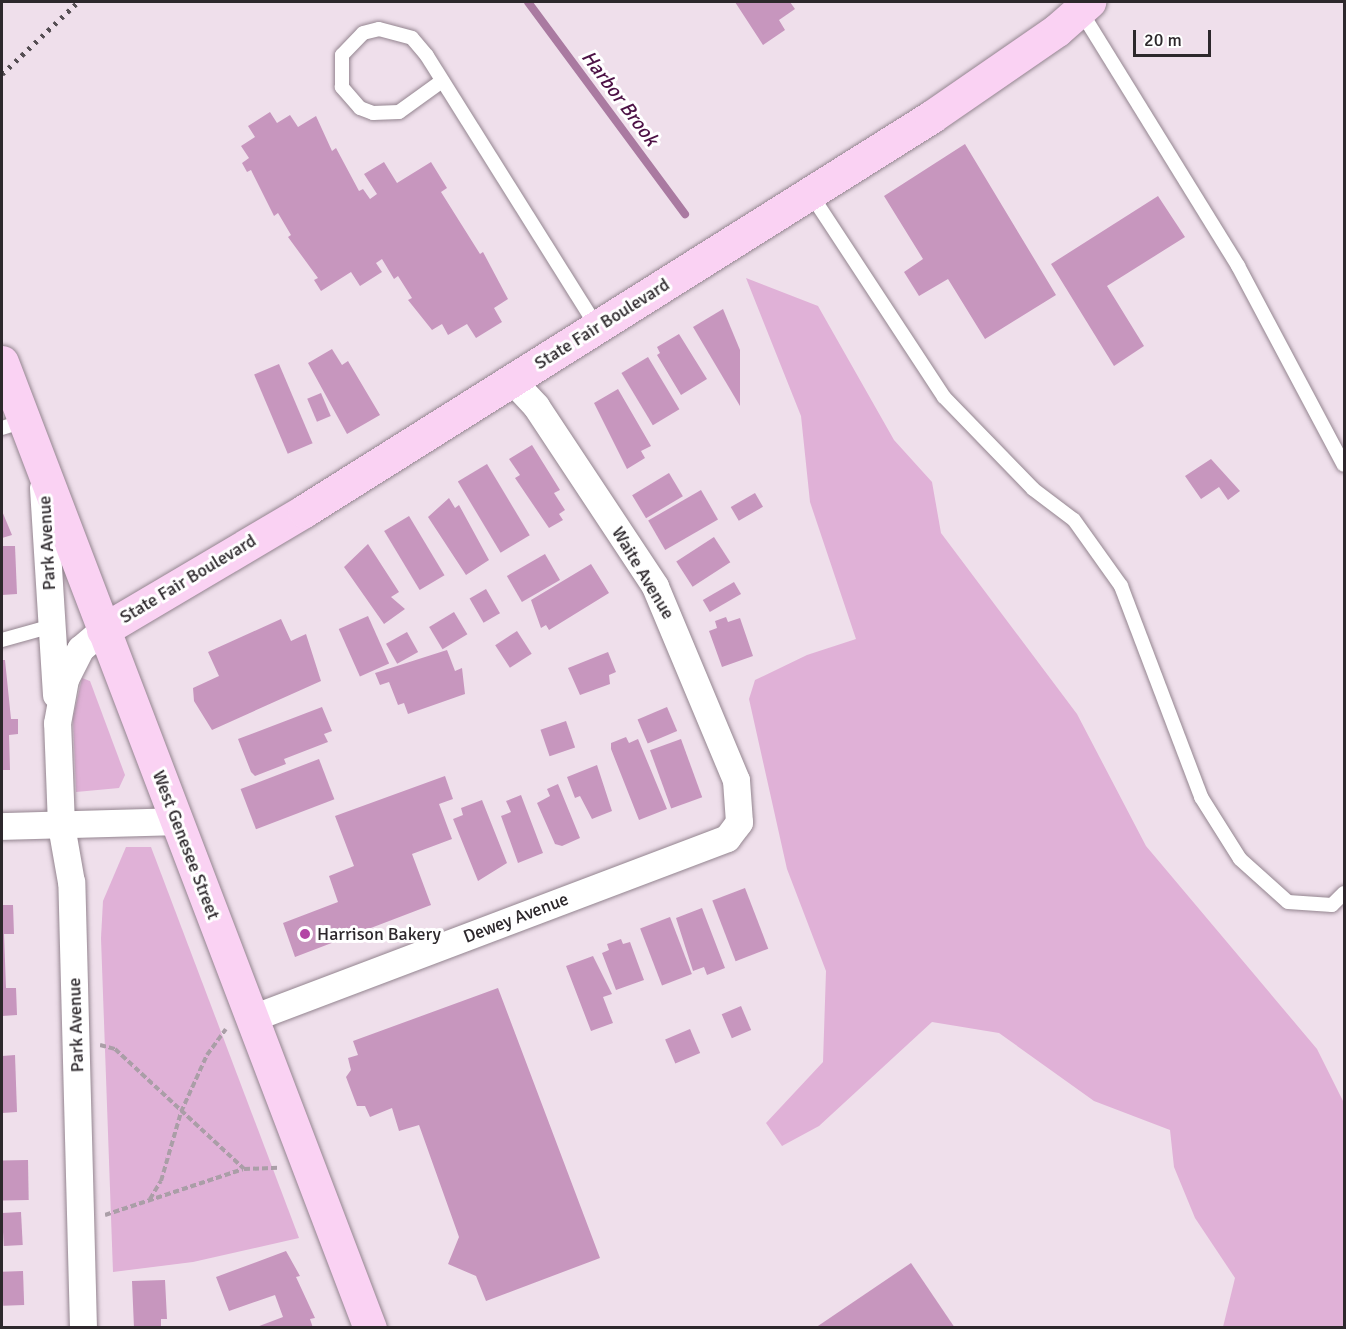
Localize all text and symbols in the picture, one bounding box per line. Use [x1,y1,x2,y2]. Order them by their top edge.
scale bar [1136,18,1214,56]
text: 20 m [1144,29,1182,51]
water label: Harbor Brook [576,46,664,150]
street label: State Fair Boulevard [531,274,673,374]
street label: Park Avenue [34,495,60,591]
street label: Waite Avenue [607,523,679,623]
street label: State Fair Boulevard [116,530,260,628]
street label: West Genesee Street [148,767,224,923]
street label: Dewey Avenue [460,888,572,948]
place label: Harrison Bakery [317,923,441,945]
marker: Harrison Bakery [298,927,312,941]
street label: Park Avenue [64,977,88,1073]

